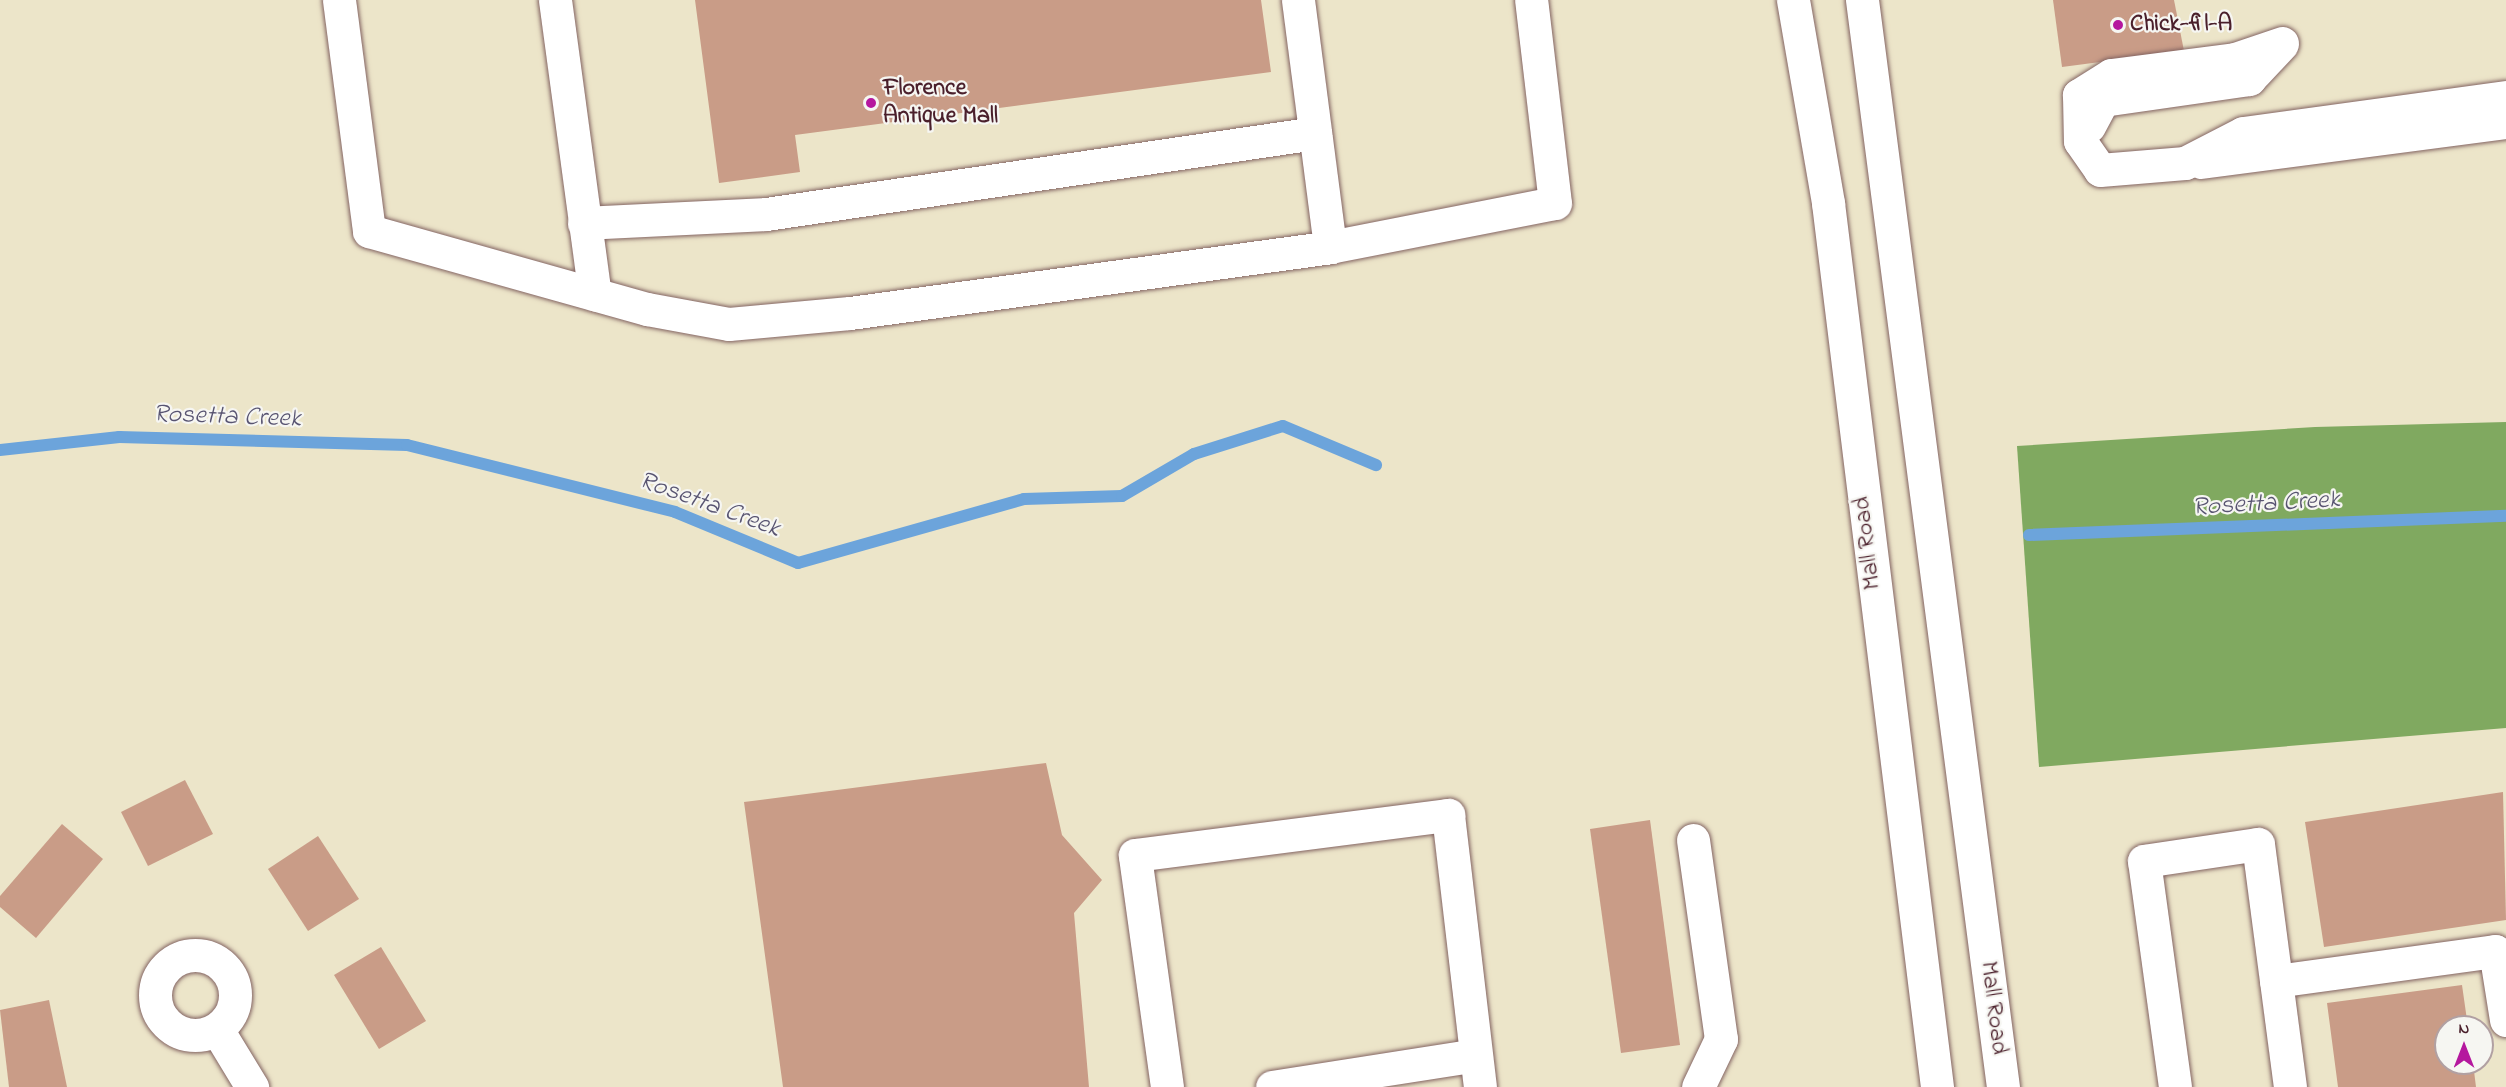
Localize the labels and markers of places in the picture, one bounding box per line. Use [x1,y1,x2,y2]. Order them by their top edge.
place label: Chick-fil-A [2130,11,2232,39]
marker: Chick-fil-A [2111,18,2125,32]
place label: Florence Antique Mall [883,75,998,131]
marker: Florence Antique Mall [864,96,878,110]

